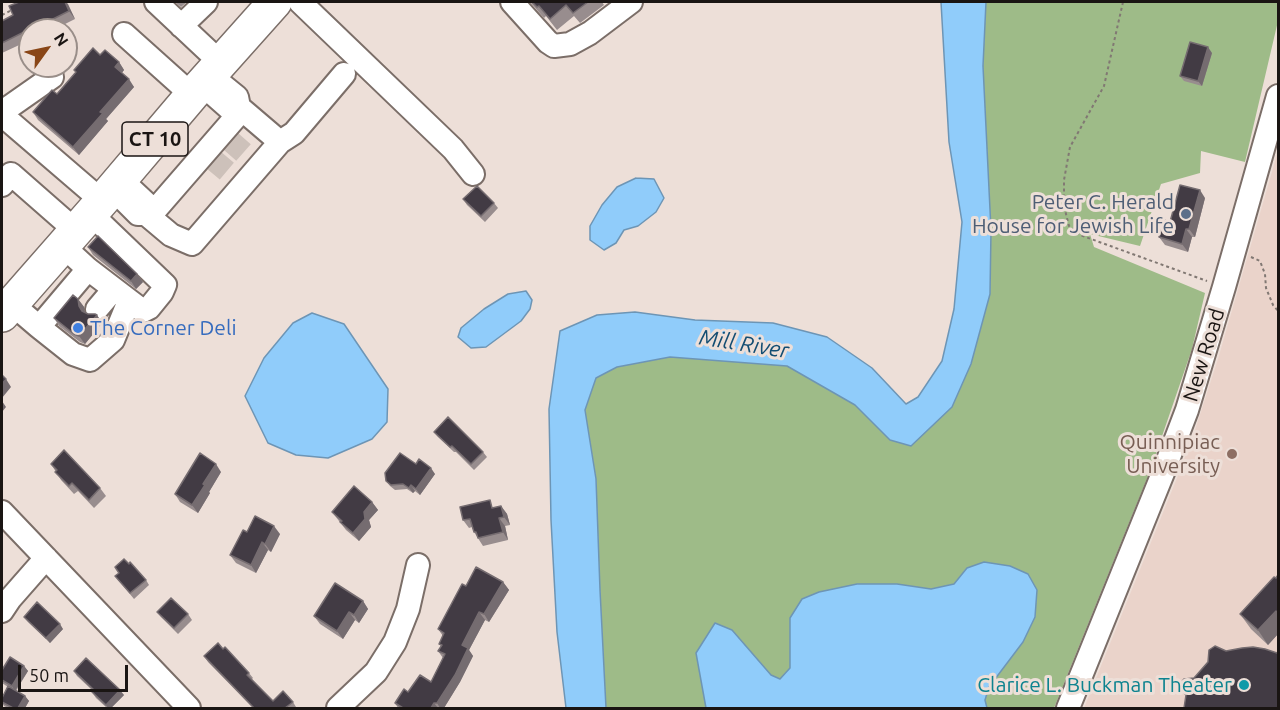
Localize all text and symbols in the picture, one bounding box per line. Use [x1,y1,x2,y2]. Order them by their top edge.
north arrow [18,18,78,78]
text: N [51,29,72,49]
road number: CT 10 [122,122,188,156]
place label: Peter C. Herald House for Jewish Life [972,189,1174,239]
marker: Peter C. Herald House for Jewish Life [1179,207,1193,221]
street label: New Road [1178,305,1230,405]
place label: The Corner Deli [90,315,237,341]
marker: The Corner Deli [71,321,85,335]
water label: Mill River [697,324,791,364]
place label: Quinnipiac University [1120,429,1220,479]
marker: Quinnipiac University [1225,447,1239,461]
scale bar [21,653,130,691]
text: 50 m [29,665,69,685]
place label: Clarice L. Buckman Theater [977,672,1232,698]
marker: Clarice L. Buckman Theater [1237,678,1251,692]

